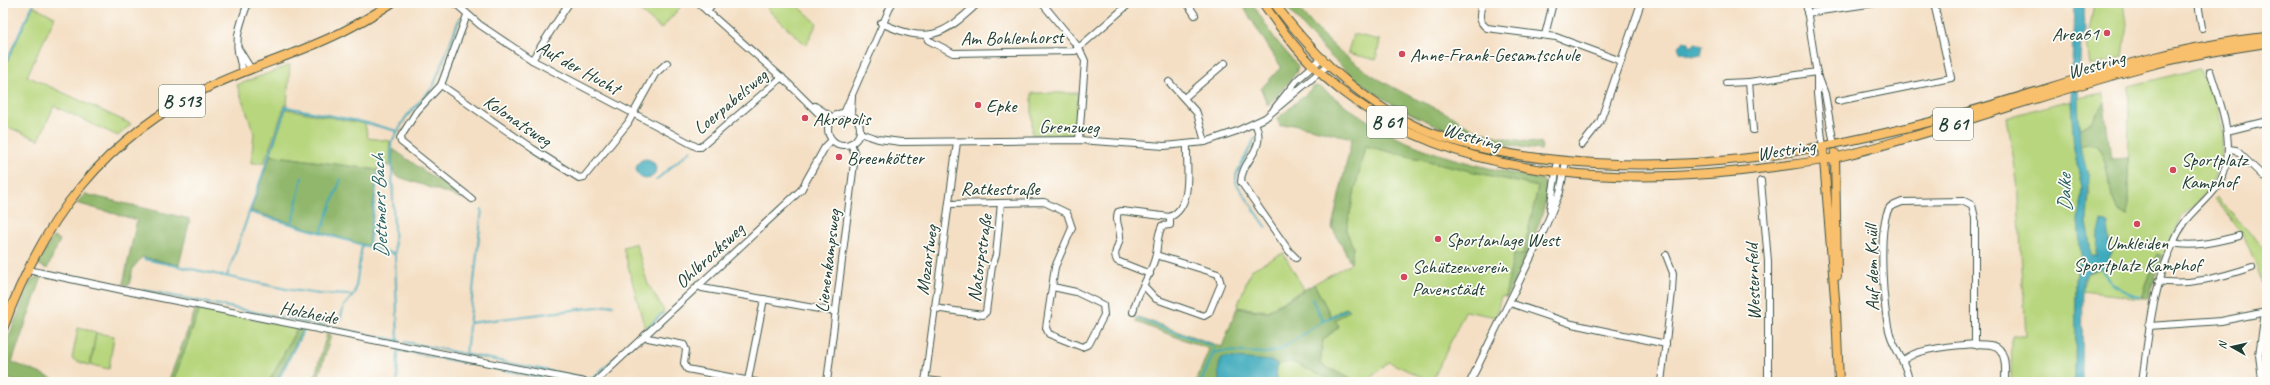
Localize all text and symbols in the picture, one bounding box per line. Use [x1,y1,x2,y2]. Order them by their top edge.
place label: Area61 [2052,22,2100,46]
street label: Am Bohlenhorst [960,25,1065,51]
marker: Area61 [2102,28,2112,38]
street label: Auf der Hucht [533,35,627,102]
place label: Anne-Frank-Gesamtschule [1410,43,1581,67]
street label: Westring [2065,45,2129,85]
marker: Anne-Frank-Gesamtschule [1397,49,1407,59]
street label: Loerpabelsweg [689,63,774,140]
road number: B 513 [159,85,205,117]
street label: Kolonatsweg [479,89,557,153]
place label: Epke [986,94,1018,118]
marker: Epke [973,100,983,110]
road number: B 61 [1367,106,1407,138]
place label: Akropolis [813,107,872,131]
road number: B 61 [1933,108,1973,140]
marker: Akropolis [800,113,810,123]
street label: Grenzweg [1039,114,1100,140]
street label: Westring [1440,117,1504,157]
street label: Westring [1755,133,1818,166]
place label: Breenkötter [847,146,926,170]
place label: Sportplatz Kamphof [2181,148,2250,194]
water label: Dettmers Bach [365,152,394,258]
marker: Breenkötter [834,152,844,162]
marker: Sportplatz Kamphof [2168,165,2178,175]
water label: Dalke [2052,171,2077,212]
street label: Ratkestraße [961,177,1041,201]
street label: Lienenkampsweg [810,207,846,314]
street label: Natorpstraße [962,211,998,303]
street label: Ohlbrocksweg [670,217,750,294]
marker: Umkleiden Sportplatz Kamphof [2132,219,2142,229]
street label: Auf dem Knüll [1859,221,1885,311]
street label: Mozartweg [910,223,944,296]
place label: Sportanlage West [1446,228,1561,252]
place label: Umkleiden Sportplatz Kamphof [2073,231,2205,277]
marker: Sportanlage West [1433,234,1443,244]
street label: Westernfeld [1740,240,1766,321]
place label: Schützenverein Pavenstädt [1412,255,1509,301]
marker: Schützenverein Pavenstädt [1399,272,1409,282]
street label: Holzheide [278,296,342,331]
north arrow [2212,327,2252,367]
text: N [2215,339,2230,350]

